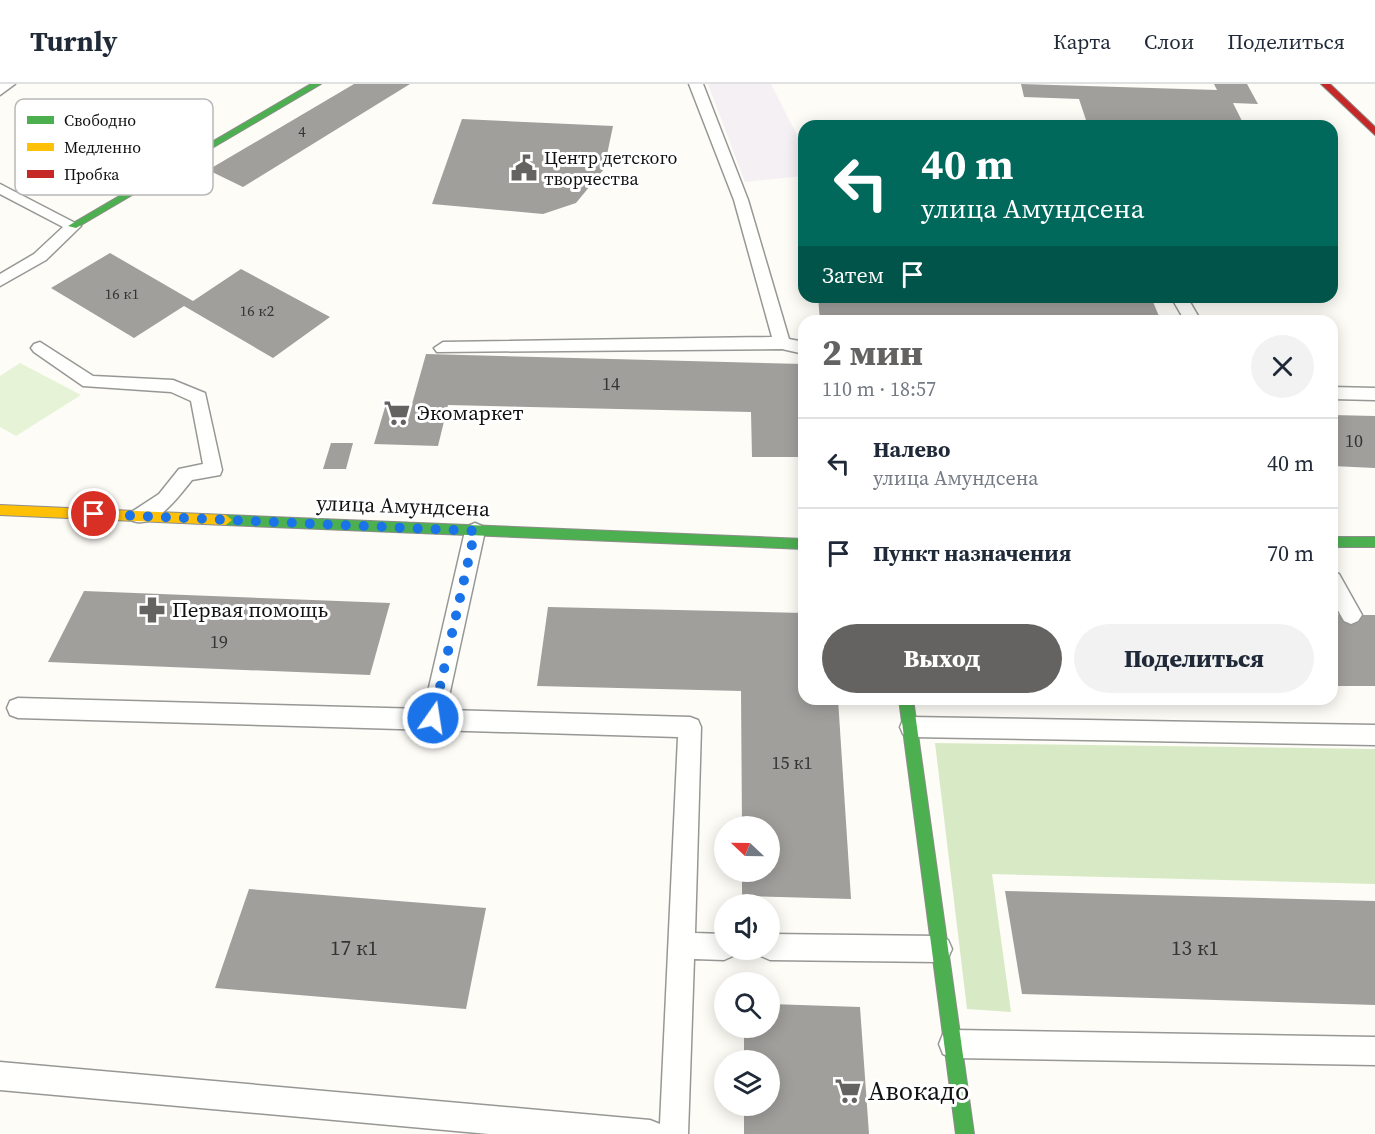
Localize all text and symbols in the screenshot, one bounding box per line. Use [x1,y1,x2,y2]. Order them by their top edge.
text: Turnly [30,22,117,60]
text: Карта [1053,27,1111,56]
text: Слои [1144,27,1194,56]
text: Поделиться [1227,27,1345,56]
legend [15,99,213,195]
text: Свободно [64,109,136,131]
house number: 4 [298,121,306,142]
text: 40 m [921,135,1014,193]
text: Медленно [64,136,141,158]
icon: left [822,144,900,222]
place label: Центр детского творчества [544,145,677,191]
public building icon: Центр детского творчества [509,153,539,183]
text: Пробка [64,163,120,185]
text: улица Амундсена [921,190,1144,227]
icon: arrive [896,258,929,291]
text: Затем [822,260,884,290]
house number: 16 к1 [105,283,139,304]
house number: 16 к2 [240,300,274,321]
text: 2 мин [822,328,923,377]
button: close [1251,335,1314,398]
house number: 14 [602,371,620,396]
text: 110 m · 18:57 [822,375,936,403]
supermarket icon: Экомаркет [382,398,412,428]
place label: Экомаркет [417,398,524,427]
house number: 10 [1345,428,1363,453]
text: Налево [873,434,950,464]
icon: left [822,447,855,480]
text: 40 m [1267,448,1314,478]
text: улица Амундсена [873,464,1039,492]
pin [68,488,119,539]
street label: улица Амундсена [316,488,491,523]
icon: arrive [77,497,110,530]
icon: arrive [822,537,855,570]
text: Пункт назначения [873,538,1071,568]
text: 70 m [1267,538,1314,568]
pharmacy icon: Первая помощь [137,595,167,625]
place label: Первая помощь [172,595,328,624]
button: Выход [822,624,1062,693]
button: Поделиться [1074,624,1314,693]
house number: 19 [210,629,228,654]
position arrow [401,686,465,750]
house number: 15 к1 [771,750,813,775]
north arrow [714,816,780,882]
map controls [714,816,780,1116]
button: sound [714,894,780,960]
house number: 17 к1 [330,933,378,962]
house number: 13 к1 [1171,933,1219,962]
button: search [714,972,780,1038]
button: layers [714,1050,780,1116]
place label: Авокадо [868,1073,969,1109]
supermarket icon: Авокадо [833,1076,863,1106]

